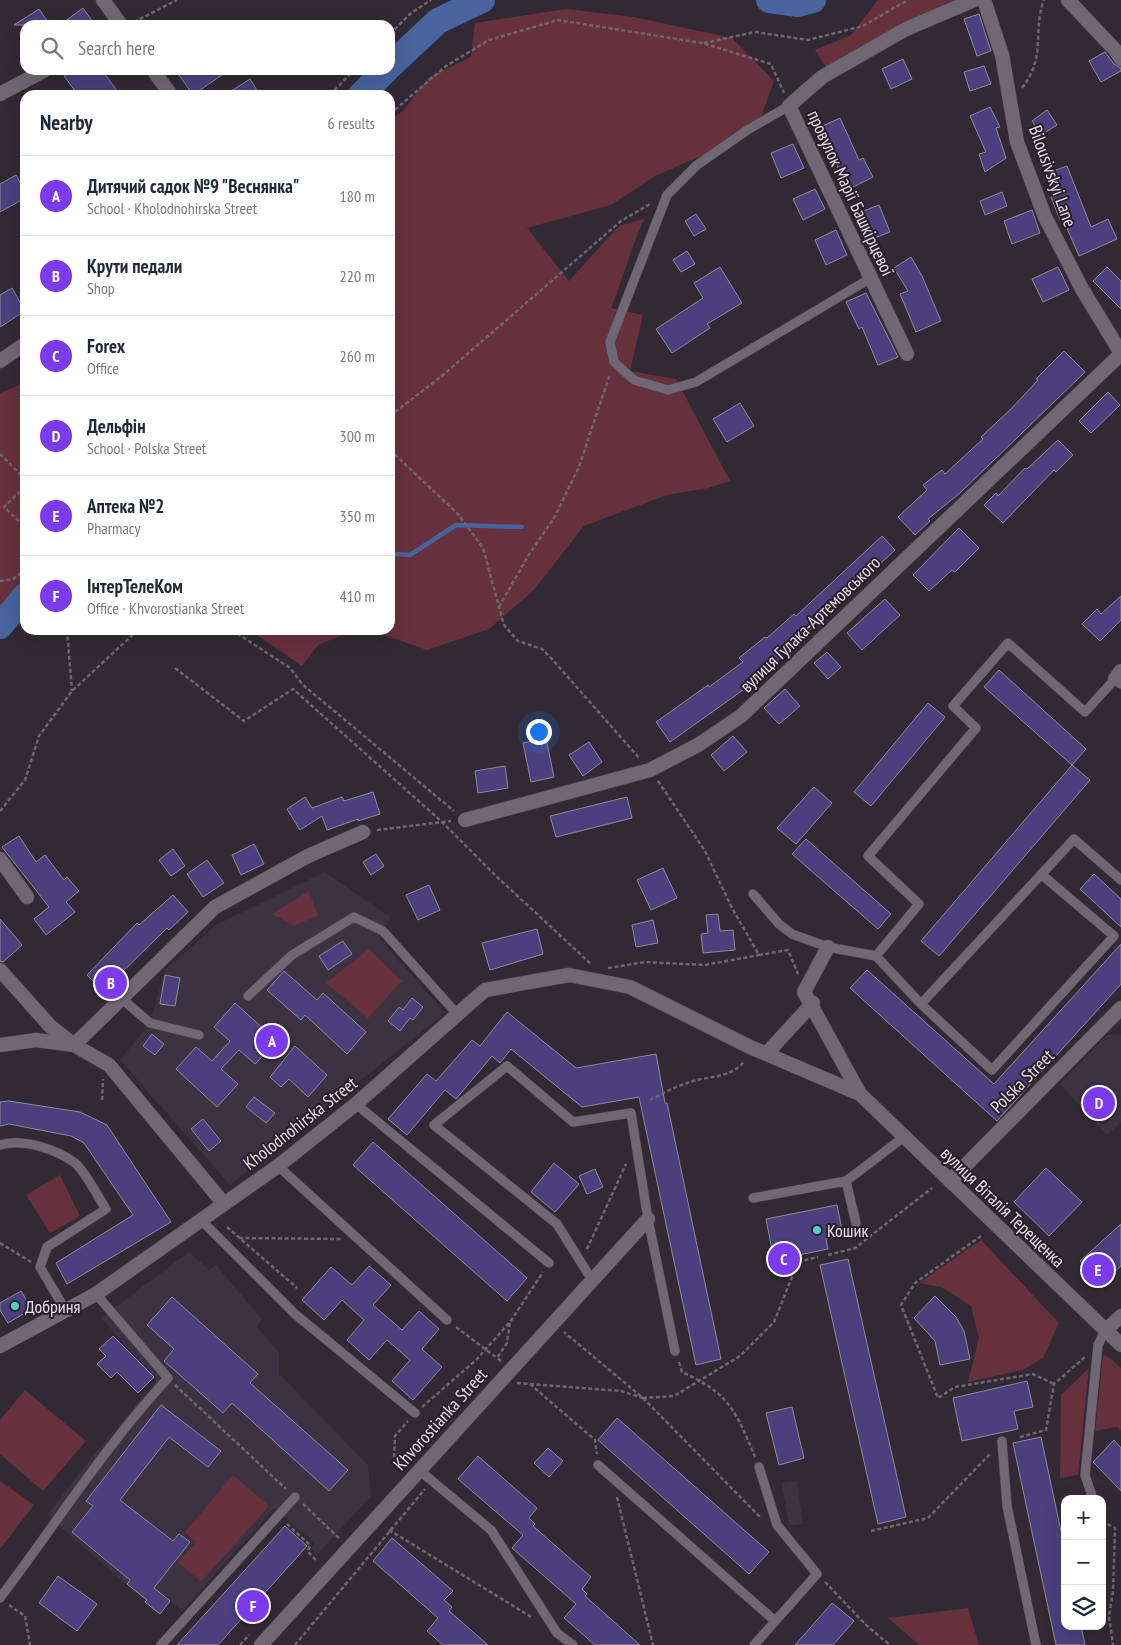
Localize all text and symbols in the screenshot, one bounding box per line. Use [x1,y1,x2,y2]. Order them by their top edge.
search box [20,20,395,75]
icon: search [38,34,66,62]
text: Search here [78,36,155,60]
street label: провулок Марії Башкірцевої [802,106,900,280]
text: Nearby [40,109,93,136]
text: 6 results [328,113,375,133]
street label: Bilousivskyi Lane [1024,122,1082,230]
text: Дитячий садок №9 "Веснянка" [87,174,299,198]
text: A [52,186,60,206]
text: 180 m [340,186,375,206]
text: School · Kholodnohirska Street [87,198,257,218]
text: Крути педали [87,254,182,278]
text: B [52,266,60,286]
text: 220 m [340,266,375,286]
text: Shop [87,278,115,298]
text: Forex [87,334,125,358]
text: C [52,346,60,366]
text: 260 m [340,346,375,366]
text: Office [87,358,119,378]
text: Дельфін [87,414,146,438]
text: D [52,426,60,446]
text: 300 m [340,426,375,446]
text: School · Polska Street [87,438,206,458]
text: Аптека №2 [87,494,164,518]
text: E [53,506,59,526]
text: 350 m [340,506,375,526]
text: Pharmacy [87,518,140,538]
street label: вулиця Гулака-Артемовського [735,551,885,697]
text: ІнтерТелеКом [87,574,183,598]
text: F [53,586,59,606]
text: 410 m [340,586,375,606]
text: Office · Khvorostianka Street [87,598,244,618]
your location [526,719,552,745]
pin: B [95,964,127,1002]
pin: A [256,1022,288,1060]
street label: Polska Street [985,1044,1059,1118]
street label: Kholodnohirska Street [238,1071,362,1175]
pin: D [1083,1084,1115,1122]
street label: вулиця Віталія Терещенка [936,1142,1070,1272]
place label: Кошик [827,1219,868,1242]
marker: Кошик [811,1224,823,1236]
pin: C [768,1240,800,1278]
pin: E [1082,1251,1114,1289]
place label: Добриня [25,1295,81,1318]
marker: Добриня [9,1300,21,1312]
street label: Khvorostianka Street [388,1363,492,1475]
map controls [1061,1495,1106,1630]
button: + [1061,1495,1106,1540]
button: − [1061,1540,1106,1585]
button: layers [1061,1585,1106,1630]
pin: F [237,1587,269,1625]

